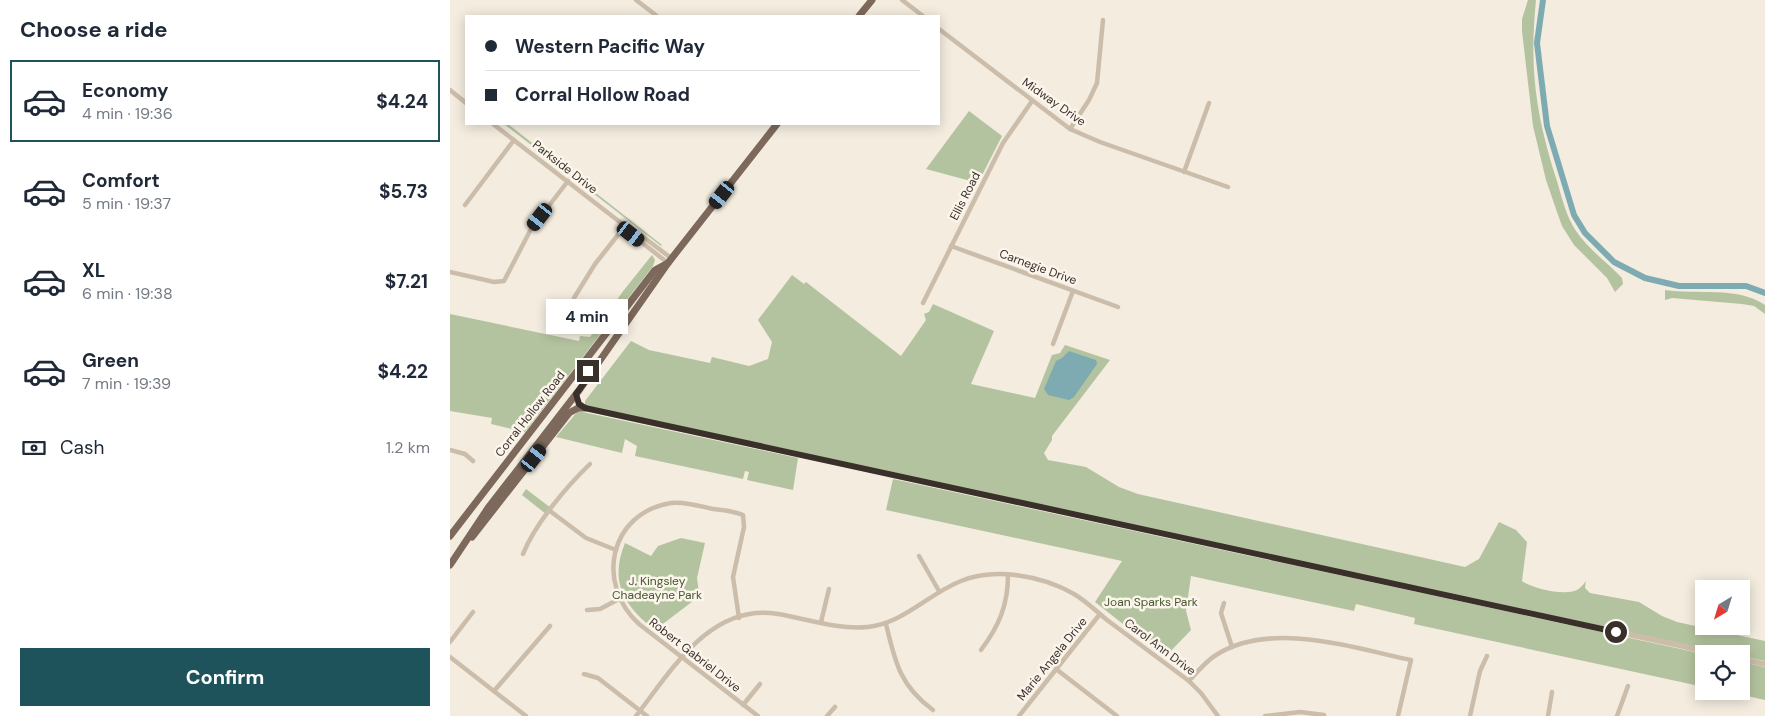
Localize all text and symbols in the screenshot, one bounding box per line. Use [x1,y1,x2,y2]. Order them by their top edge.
text: Choose a ride [20,15,168,44]
text: Western Pacific Way [515,34,705,59]
street label: Midway Drive [1019,74,1089,130]
text: Economy [82,78,169,103]
icon: car [22,79,67,124]
text: Corral Hollow Road [515,82,690,107]
text: $4.24 [376,89,428,114]
text: 4 min · 19:36 [82,103,173,124]
street label: Parkside Drive [529,137,601,197]
text: Comfort [82,168,160,193]
icon: car [22,169,67,214]
street label: Ellis Road [946,169,984,223]
text: $5.73 [379,179,428,204]
car [706,179,737,211]
text: 5 min · 19:37 [82,193,171,214]
car [524,201,555,233]
car [614,219,647,249]
street label: Carnegie Drive [997,246,1079,288]
text: XL [82,258,105,283]
icon: car [22,259,67,304]
text: $7.21 [385,269,428,294]
text: 6 min · 19:38 [82,283,173,304]
callout: 4 min [547,298,629,334]
text: 4 min [565,306,609,327]
text: Green [82,348,139,373]
icon: car [22,349,67,394]
text: $4.22 [377,359,428,384]
route end [577,360,599,382]
street label: Corral Hollow Road [491,368,569,460]
text: 7 min · 19:39 [82,373,171,394]
icon: cash [20,434,48,462]
text: Cash [60,435,104,460]
text: 1.2 km [386,437,430,458]
car [518,442,549,474]
park label: J. Kingsley Chadeayne Park [612,573,702,603]
north arrow [1695,580,1750,635]
map controls [1695,580,1750,700]
park label: Joan Sparks Park [1104,594,1198,610]
street label: Robert Gabriel Drive [646,614,744,696]
street label: Marie Angela Drive [1013,614,1091,704]
street label: Carol Ann Drive [1121,615,1199,679]
route start [1605,621,1627,643]
button: locate [1695,645,1750,700]
button: Confirm [20,648,430,706]

